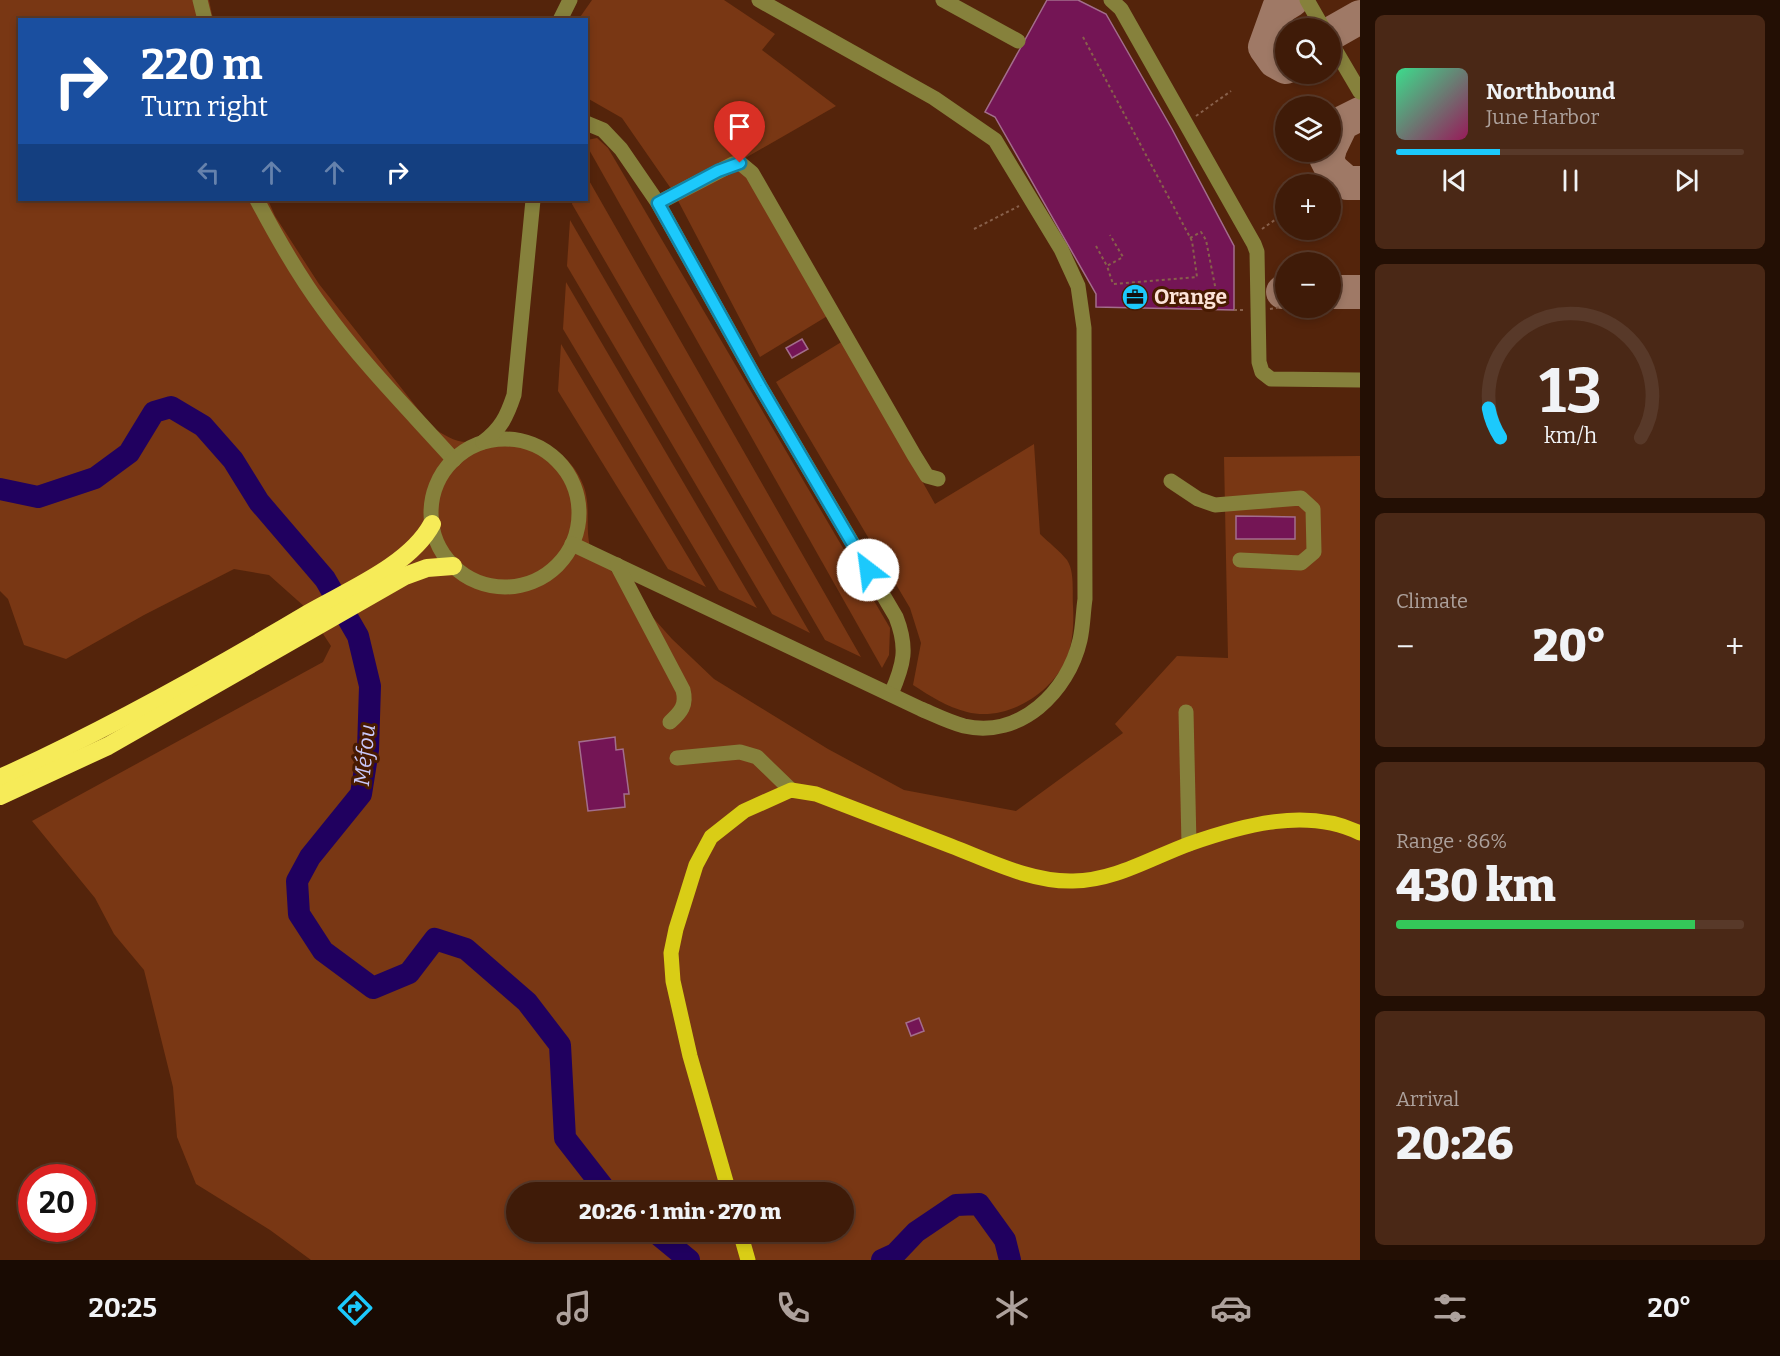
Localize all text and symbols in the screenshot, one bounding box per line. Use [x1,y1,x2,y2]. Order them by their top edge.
map controls [1275,18,1341,318]
button: search [1275,18,1341,84]
text: 220 m [141,40,263,90]
icon: right [42,42,120,120]
text: Northbound [1486,78,1615,105]
text: Turn right [141,91,268,123]
button: layers [1275,96,1341,162]
pin [714,101,765,163]
text: June Harbor [1486,105,1599,129]
icon: arrive [723,110,756,143]
icon: left [192,156,225,189]
icon: ahead [255,156,288,189]
icon: ahead [318,156,351,189]
icon: right [381,156,414,189]
icon: previous [1438,164,1471,197]
icon: pause [1554,164,1587,197]
icon: next [1670,164,1703,197]
button: + [1275,174,1341,240]
button: − [1275,252,1341,318]
office icon: Orange [1120,282,1150,312]
place label: Orange [1154,284,1227,310]
text: 13 [1539,354,1601,429]
text: km/h [1543,423,1597,449]
position arrow [836,538,900,602]
text: Climate [1396,589,1468,613]
text: 20° [1533,619,1607,673]
text: − [1396,627,1414,667]
text: + [1725,627,1744,667]
water label: Méfou [348,723,381,787]
text: Range · 86% [1396,829,1507,853]
text: 430 km [1396,859,1556,913]
text: Arrival [1396,1087,1459,1111]
text: 20:26 [1396,1117,1514,1171]
speed limit sign: 20 [18,1164,96,1242]
text: 20:26 · 1 min · 270 m [579,1198,781,1225]
icon: directions [334,1287,376,1329]
icon: music [553,1287,595,1329]
icon: phone [772,1287,814,1329]
icon: climate [991,1287,1033,1329]
icon: car [1210,1287,1252,1329]
icon: filters [1429,1287,1471,1329]
text: 20:25 [88,1292,157,1324]
text: 20° [1648,1292,1692,1324]

